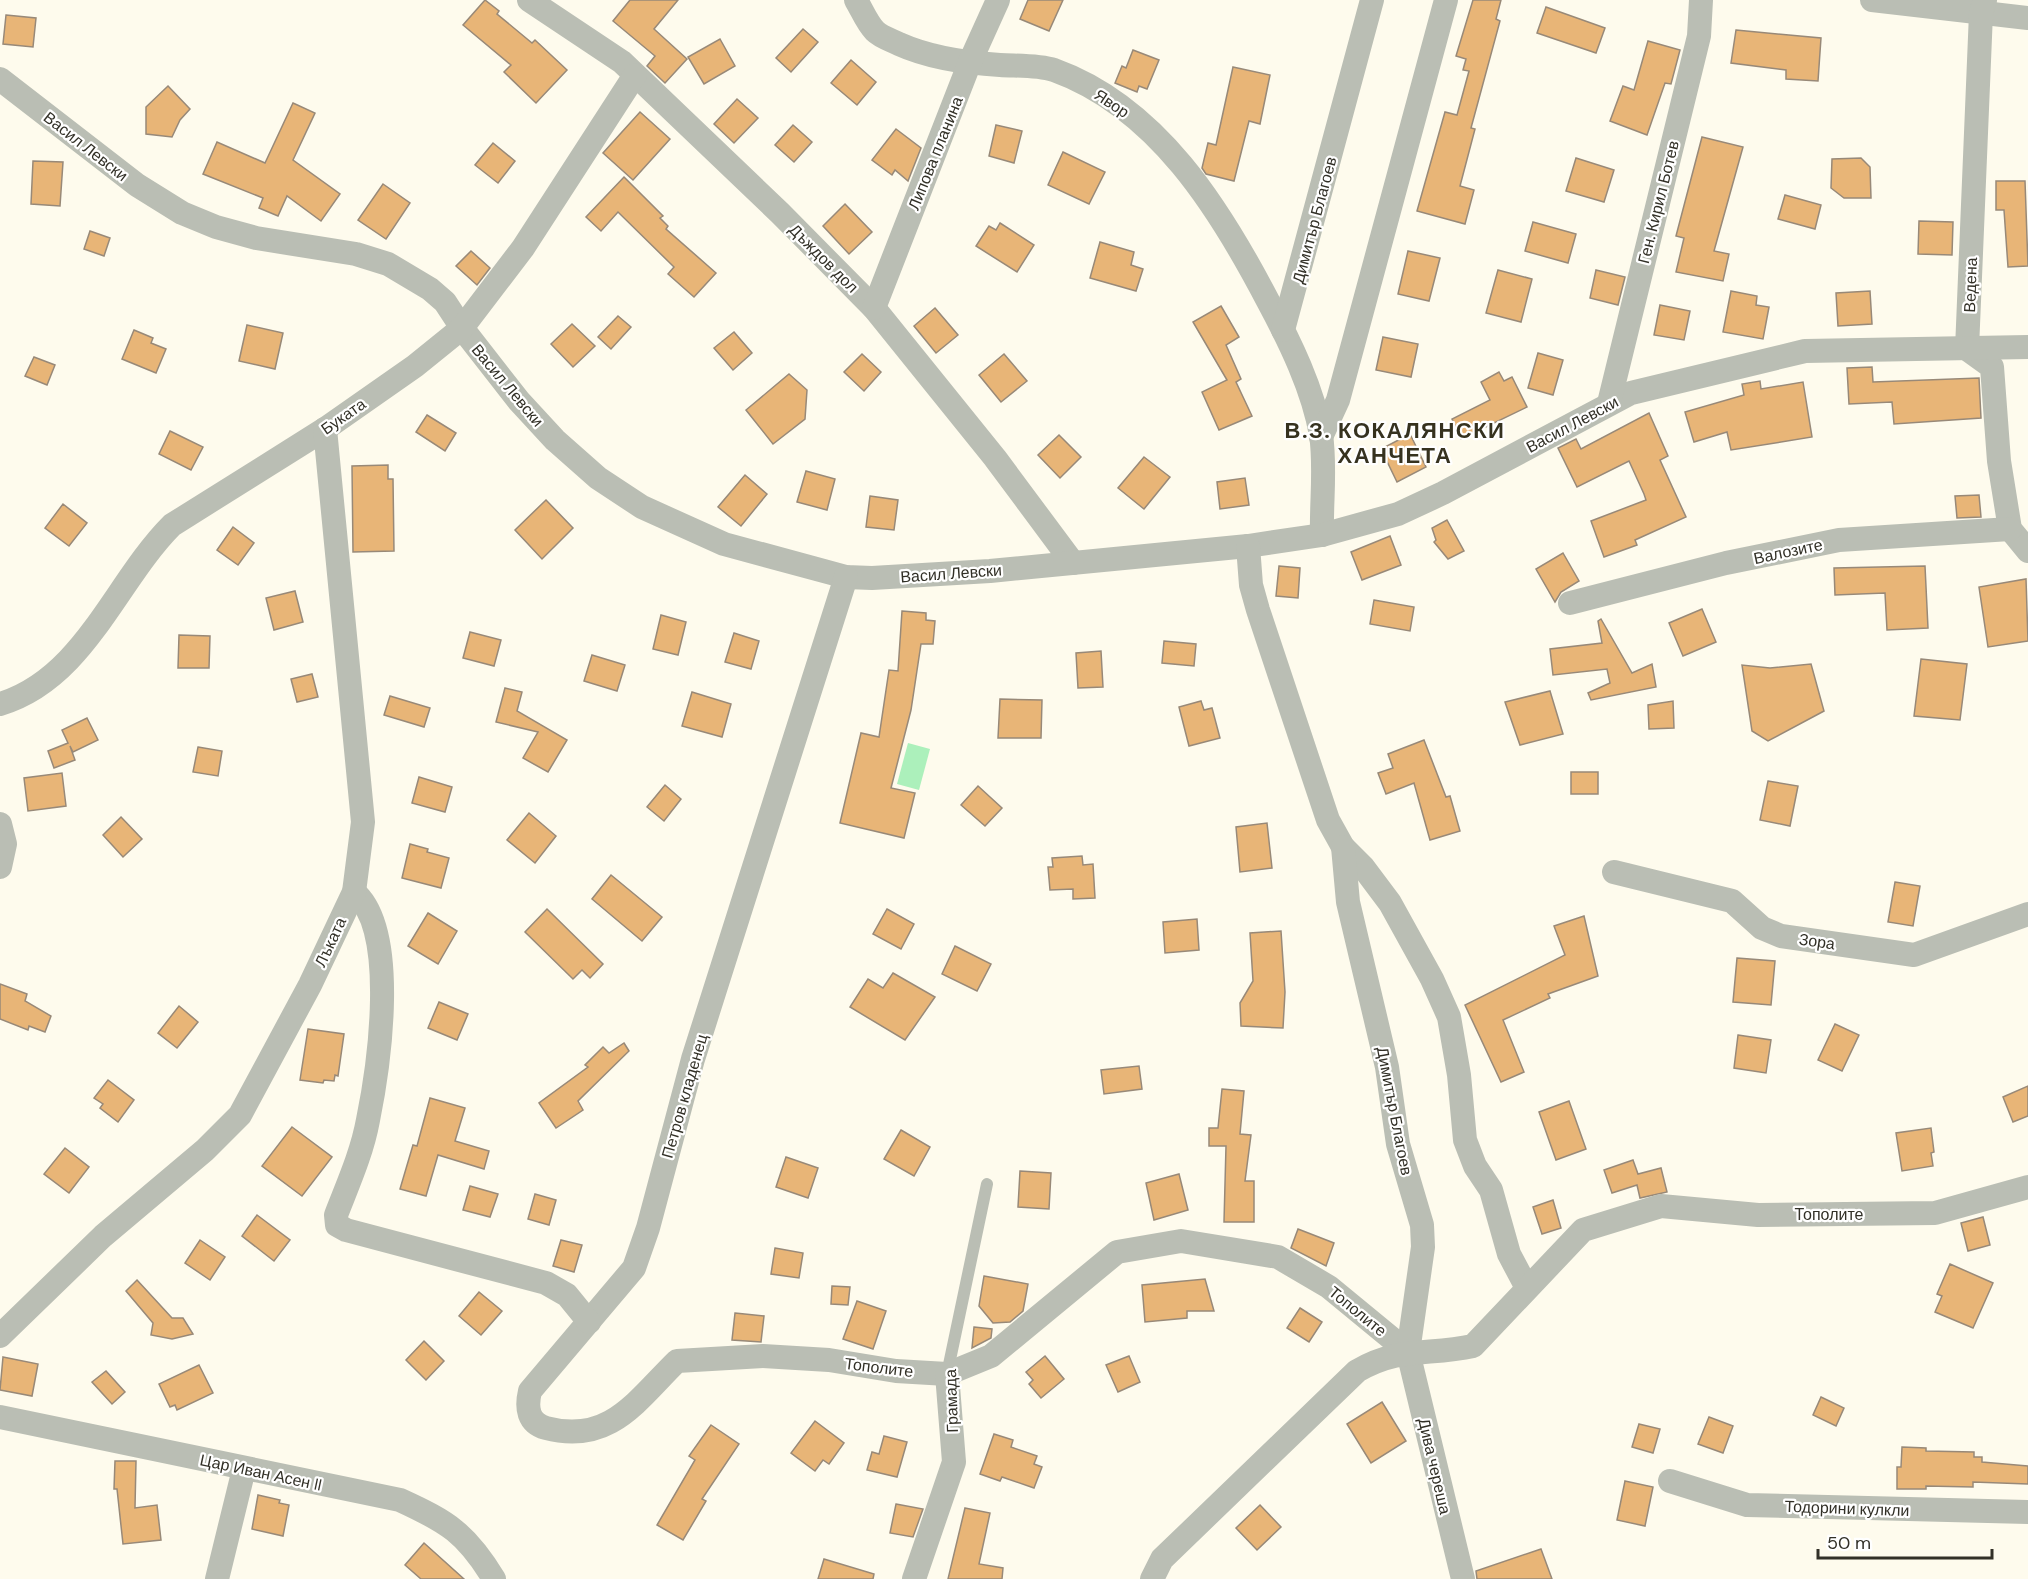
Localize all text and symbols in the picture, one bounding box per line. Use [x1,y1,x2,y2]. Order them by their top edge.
street label: Явор [1090,84,1133,123]
street label: Липова планина [903,93,968,213]
street label: Васил Левски [39,107,132,186]
street label: Ген. Кирил Ботев [1633,138,1684,266]
street label: Димитър Благоев [1287,154,1342,286]
street label: Дъждов дол [784,219,863,298]
street label: Ведена [1959,257,1982,313]
street label: Васил Левски [467,340,548,431]
street label: Васил Левски [1522,391,1622,458]
street label: Буката [317,393,370,439]
district label: В.З. КОКАЛЯНСКИ ХАНЧЕТА [1285,416,1505,470]
street label: Валозите [1752,534,1825,569]
street label: Васил Левски [900,559,1003,588]
street label: Лъката [310,914,351,970]
street label: Зора [1797,929,1836,954]
street label: Петров кладенец [657,1032,712,1161]
street label: Димитър Благоев [1372,1045,1417,1177]
street label: Тополите [1795,1204,1864,1225]
street label: Тополите [1324,1282,1391,1341]
street label: Тополите [843,1353,915,1382]
street label: Грамада [940,1369,963,1433]
street label: Дива череша [1413,1416,1456,1516]
street label: Цар Иван Асен II [198,1449,324,1496]
street label: Тодорини кулкли [1784,1496,1910,1521]
scale bar [1818,1522,1992,1560]
text: 50 m [1827,1531,1871,1555]

